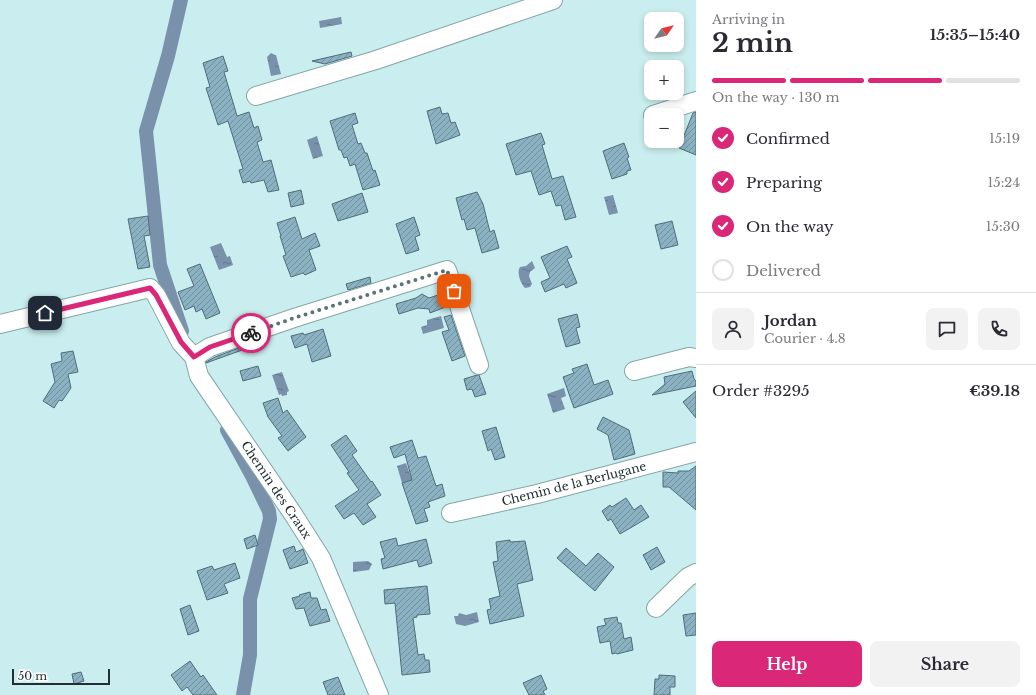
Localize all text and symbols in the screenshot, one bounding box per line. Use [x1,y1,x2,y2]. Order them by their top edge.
text: Arriving in [712,11,785,28]
north arrow [644,12,684,52]
map controls [644,12,684,148]
text: 15:35–15:40 [930,25,1020,44]
text: 2 min [712,27,793,59]
button: + [644,60,684,100]
text: On the way · 130 m [712,89,839,106]
button: − [644,108,684,148]
icon: check [712,127,734,149]
text: Confirmed [746,129,830,148]
text: 15:19 [989,130,1020,147]
icon: check [712,171,734,193]
text: Preparing [746,173,822,192]
text: 15:24 [987,174,1020,191]
icon: check [712,215,734,237]
text: On the way [746,217,834,236]
text: 15:30 [986,218,1020,235]
text: Delivered [746,261,821,280]
pin [437,274,471,308]
icon: bag [443,280,465,302]
pin [28,296,62,330]
icon: home [34,302,56,324]
button: person [712,308,754,350]
button: chat [926,308,968,350]
button: phone [978,308,1020,350]
text: Jordan [764,311,817,330]
courier [231,313,271,353]
icon: bike [240,322,262,344]
text: Courier · 4.8 [764,330,846,347]
text: Order #3295 [712,381,810,400]
text: €39.18 [969,381,1020,400]
street label: Chemin des Craux [238,438,315,542]
street label: Chemin de la Berlugane [500,458,648,509]
button: Help [712,641,862,687]
button: Share [870,641,1020,687]
scale bar [12,667,110,686]
text: 50 m [18,669,47,683]

